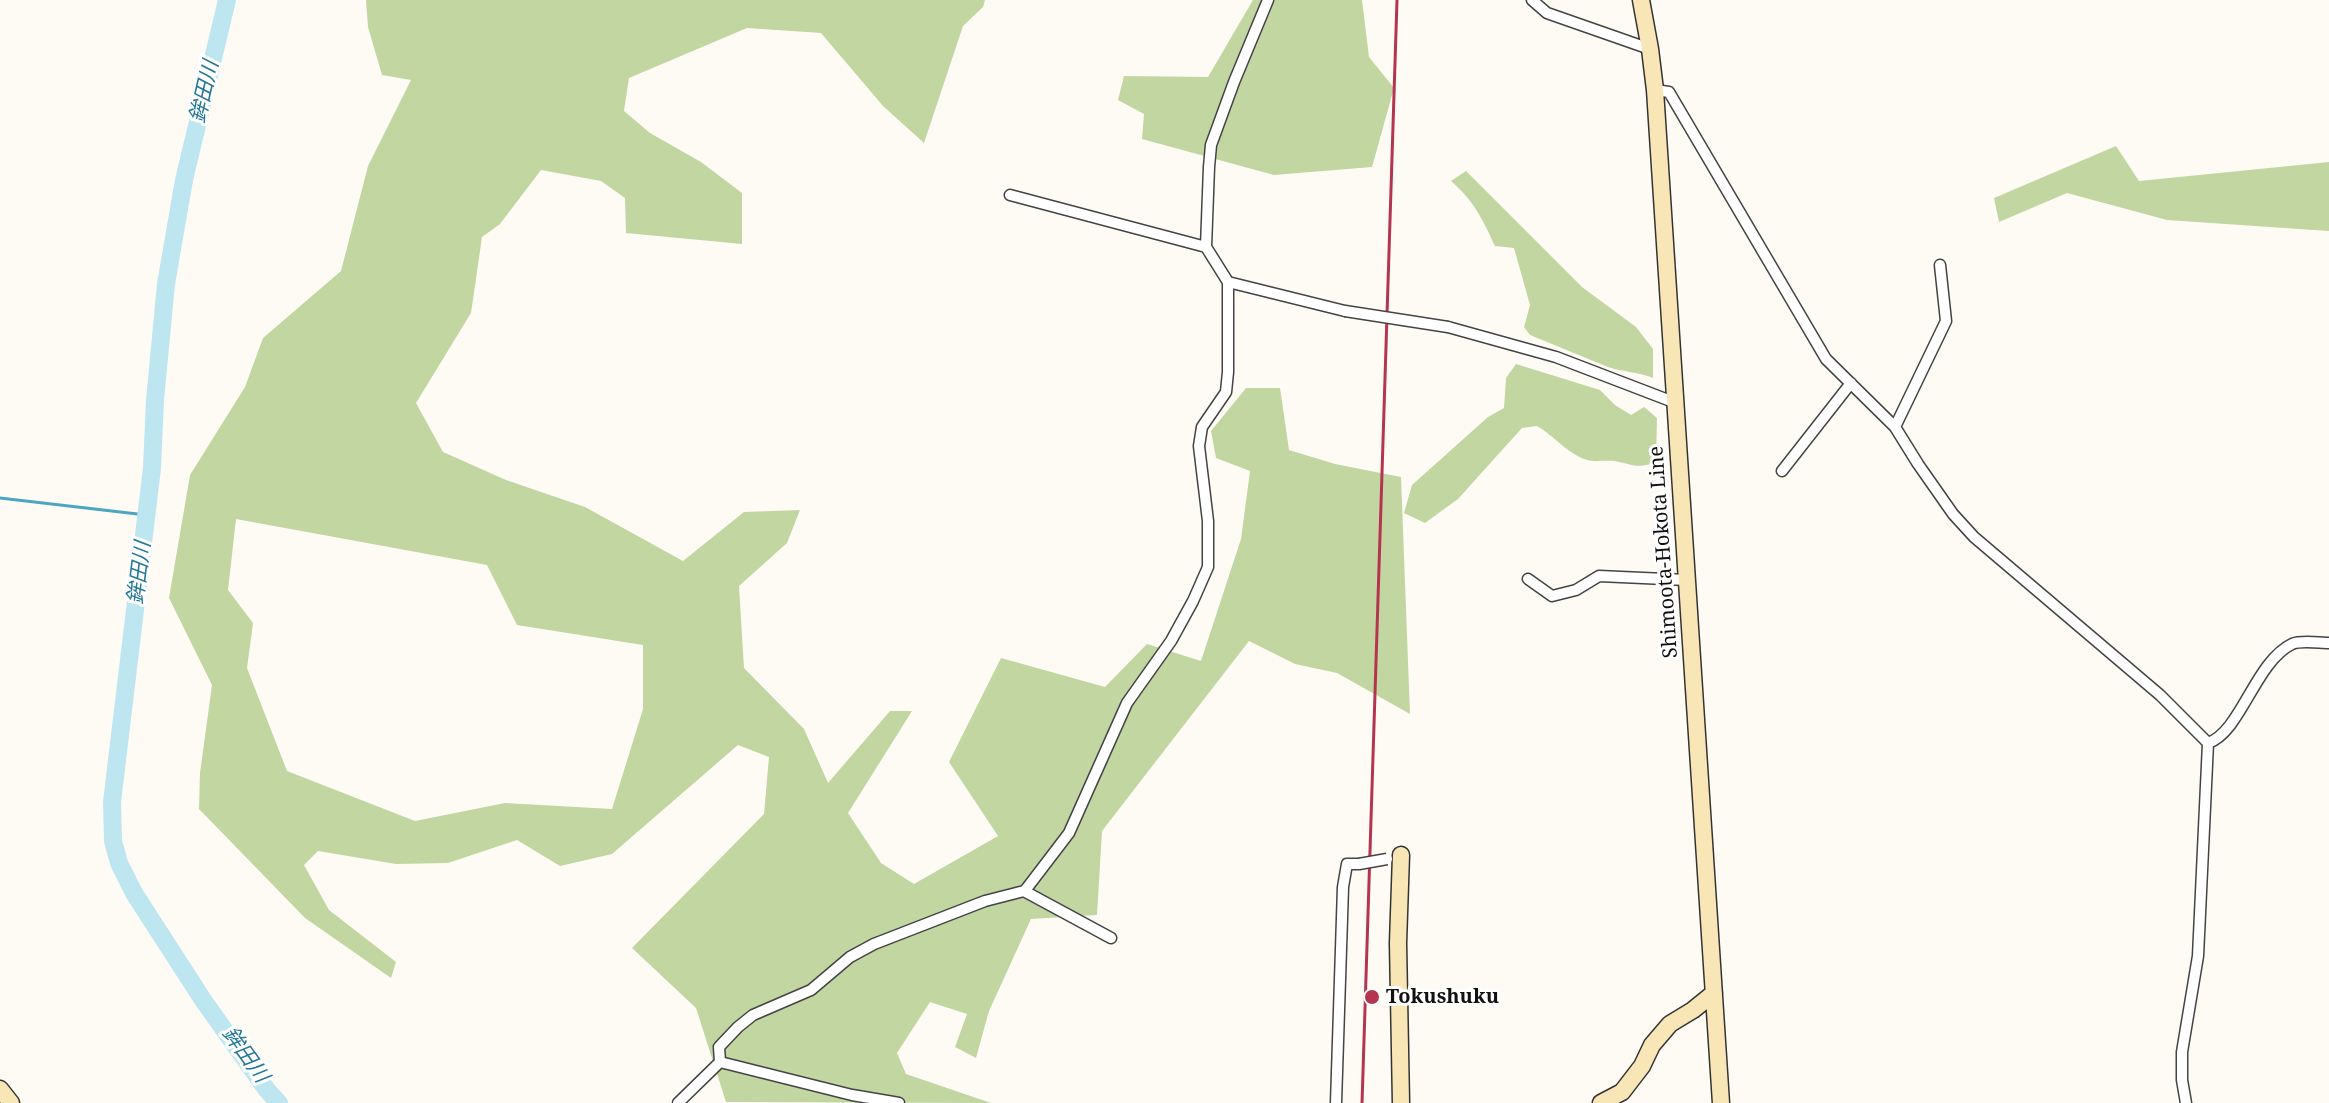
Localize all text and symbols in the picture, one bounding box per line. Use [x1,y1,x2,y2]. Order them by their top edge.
water label: 鉾田川 [186,58,224,126]
street label: Shimoota-Hokota Line [1645,445,1683,659]
water label: 鉾田川 [124,540,156,606]
place label: Tokushuku [1386,985,1499,1009]
marker: Tokushuku [1363,988,1381,1006]
water label: 鉾田川 [216,1022,274,1088]

